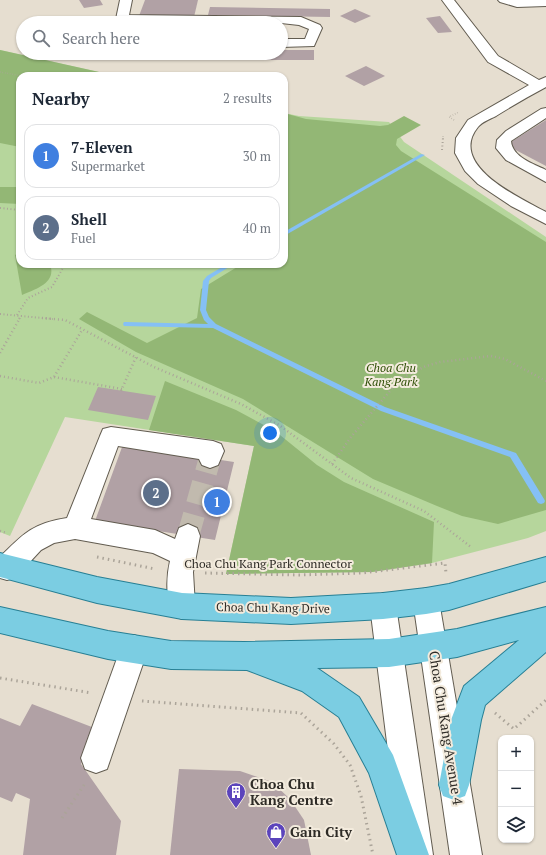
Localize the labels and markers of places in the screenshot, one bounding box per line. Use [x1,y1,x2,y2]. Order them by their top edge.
pin: 2 [143,478,169,508]
pin: 1 [204,487,230,517]
place label: Choa Chu Kang Centre [250,774,333,809]
building icon: Choa Chu Kang Centre [225,781,247,809]
shop icon: Gain City [265,821,287,849]
place label: Gain City [290,822,352,841]

